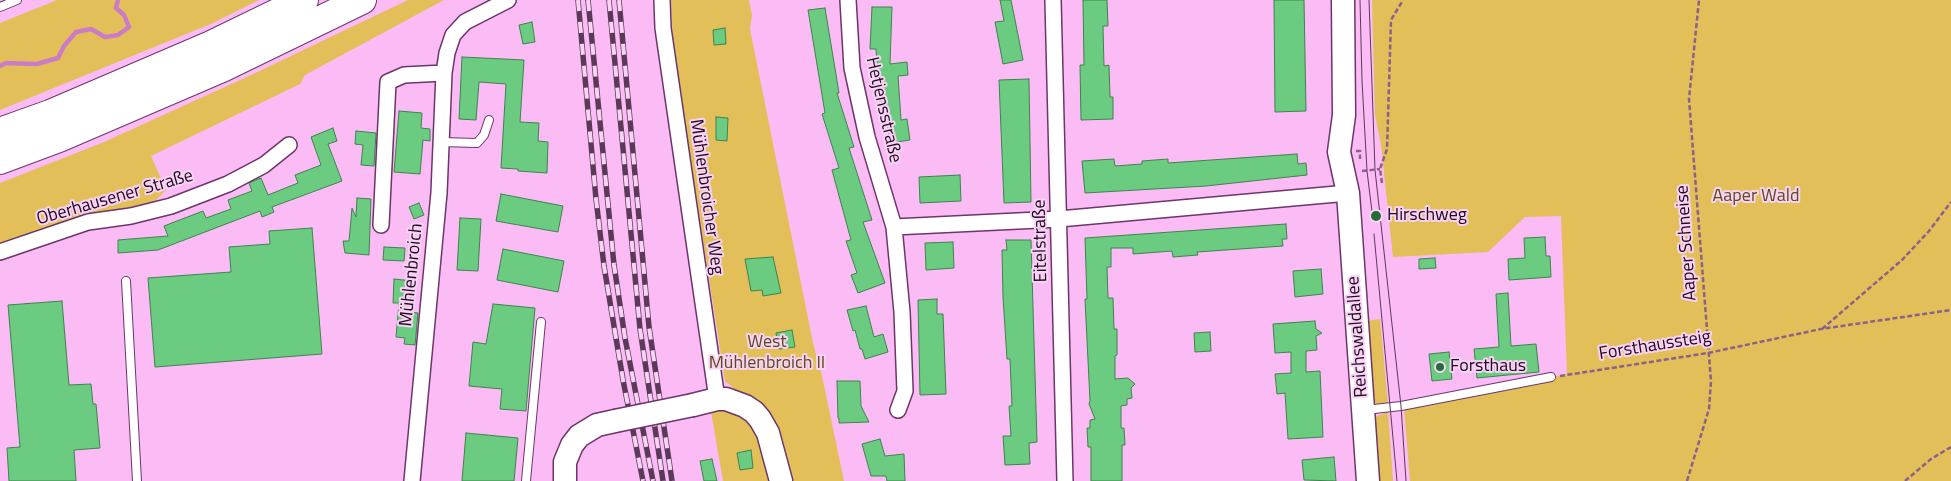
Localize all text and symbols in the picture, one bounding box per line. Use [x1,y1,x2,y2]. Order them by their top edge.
street label: Hetjensstraße [860,55,906,165]
street label: Mühlenbroicher Weg [684,118,728,276]
street label: Oberhausener Straße [34,165,196,231]
street label: Aaper Schneise [1672,184,1702,302]
park label: Aaper Wald [1713,186,1799,208]
street label: Eitelstraße [1029,199,1053,283]
place label: Hirschweg [1387,205,1467,227]
marker: Hirschweg [1369,209,1383,223]
street label: Mühlenbroich [396,222,428,328]
street label: Reichswaldallee [1343,276,1373,398]
street label: Forsthaussteig [1597,326,1713,366]
park label: West Mühlenbroich II [709,332,825,374]
place label: Forsthaus [1450,356,1526,378]
marker: Forsthaus [1434,361,1446,373]

